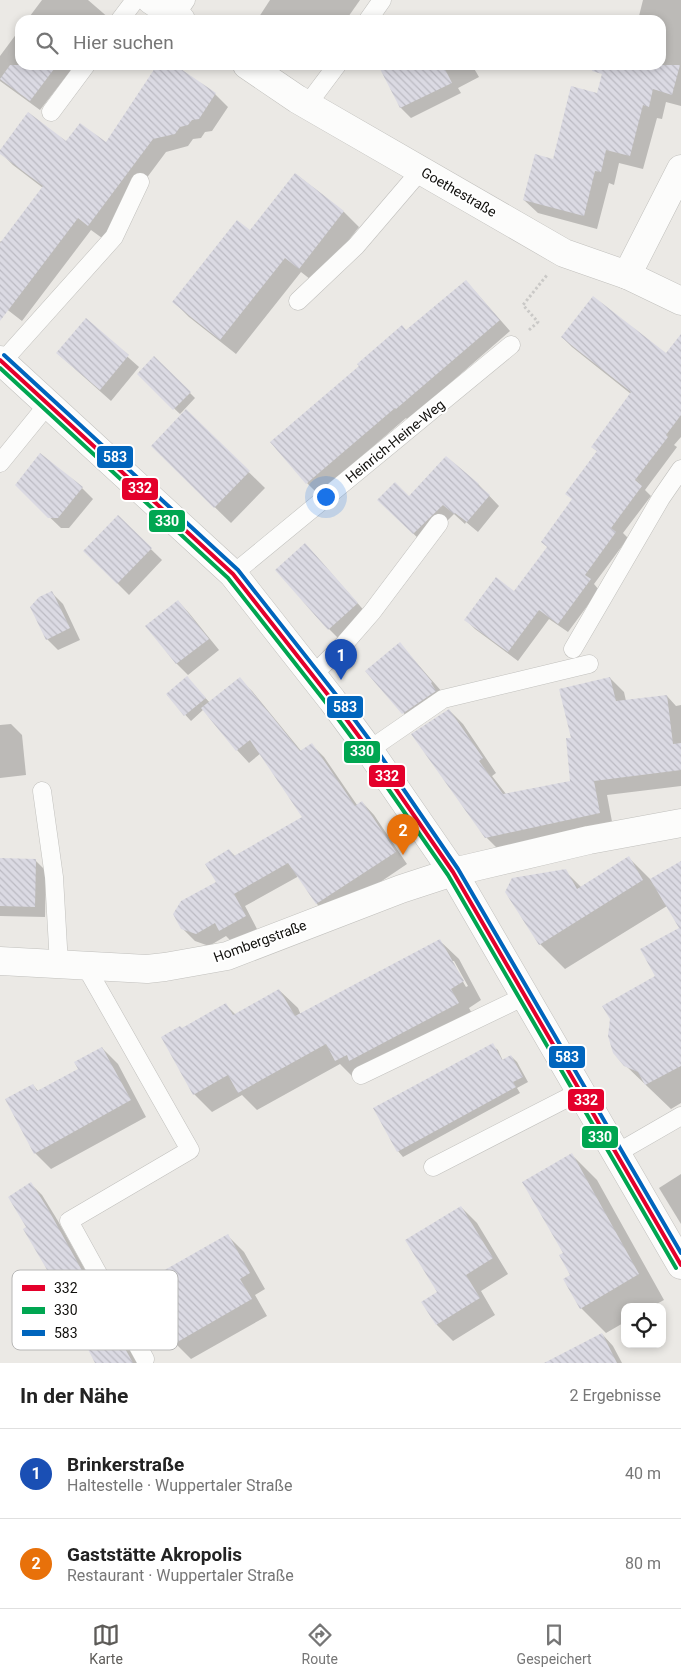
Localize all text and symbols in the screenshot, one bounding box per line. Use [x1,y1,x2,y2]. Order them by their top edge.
search box [15,15,666,70]
icon: search [33,29,61,57]
text: Hier suchen [73,31,174,54]
street label: Goethestraße [418,164,500,220]
street label: Heinrich-Heine-Weg [342,396,448,486]
line badge: 583 [96,445,134,469]
text: 583 [103,449,127,465]
line badge: 332 [121,477,159,501]
text: 332 [128,480,152,496]
your location [313,484,339,510]
line badge: 330 [148,509,186,533]
text: 330 [155,513,179,529]
pin: 1 [325,639,357,680]
line badge: 583 [326,695,364,719]
text: 583 [333,699,357,715]
line badge: 330 [343,740,381,764]
text: 330 [350,743,374,759]
line badge: 332 [368,764,406,788]
text: 332 [375,768,399,784]
pin: 2 [387,814,419,855]
street label: Hombergstraße [211,917,309,965]
line badge: 583 [548,1045,586,1069]
text: 583 [555,1049,579,1065]
line badge: 332 [567,1088,605,1112]
text: 332 [574,1092,598,1108]
line badge: 330 [581,1125,619,1149]
text: 330 [588,1129,612,1145]
legend [12,1270,178,1350]
text: 332 [54,1280,78,1296]
text: 330 [54,1302,78,1318]
map controls [621,1303,666,1348]
button: locate [621,1303,666,1348]
text: 583 [54,1325,78,1341]
text: In der Nähe [20,1384,128,1408]
text: 2 Ergebnisse [569,1386,661,1405]
text: Brinkerstraße [67,1453,184,1476]
text: 1 [31,1464,41,1483]
text: 40 m [625,1464,661,1483]
text: Haltestelle · Wuppertaler Straße [67,1476,292,1495]
text: Gaststätte Akropolis [67,1543,242,1566]
text: 2 [31,1554,41,1573]
text: 80 m [625,1554,661,1573]
text: Restaurant · Wuppertaler Straße [67,1566,294,1585]
tab: Karte [89,1621,123,1667]
tab: Route [302,1621,338,1667]
tab: Gespeichert [517,1621,592,1667]

